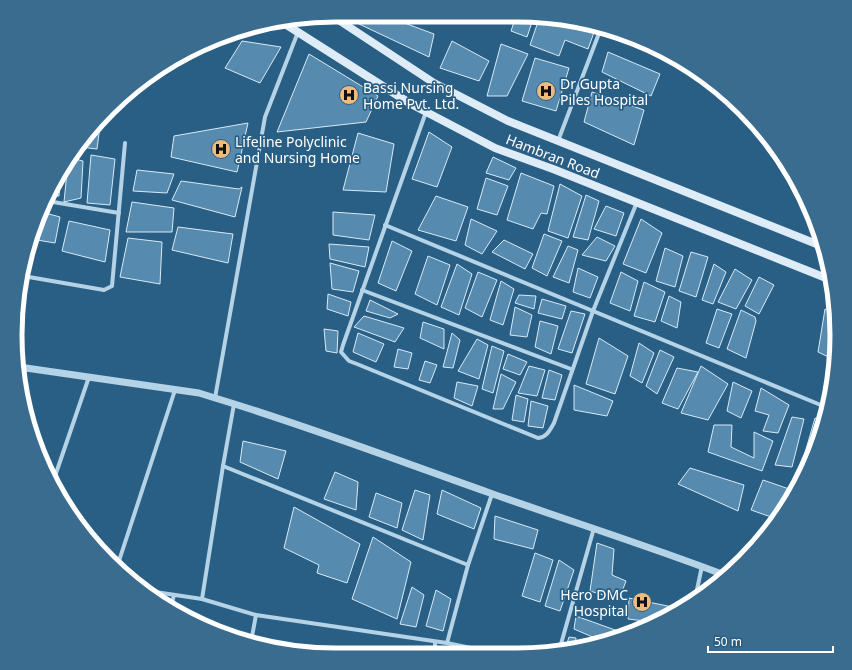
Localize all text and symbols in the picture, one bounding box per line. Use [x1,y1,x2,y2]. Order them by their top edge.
place label: Dr Gupta Piles Hospital [560,74,648,109]
place label: Bassi Nursing Home Pvt. Ltd. [363,78,459,113]
hospital icon: Dr Gupta Piles Hospital [535,80,557,102]
hospital icon: Bassi Nursing Home Pvt. Ltd. [338,84,360,106]
street label: Hambran Road [503,129,603,183]
place label: Lifeline Polyclinic and Nursing Home [235,132,360,167]
hospital icon: Lifeline Polyclinic and Nursing Home [210,138,232,160]
place label: Hero DMC Hospital [560,585,628,620]
hospital icon: Hero DMC Hospital [631,591,653,613]
scale bar [708,628,833,654]
text: 50 m [714,633,742,650]

